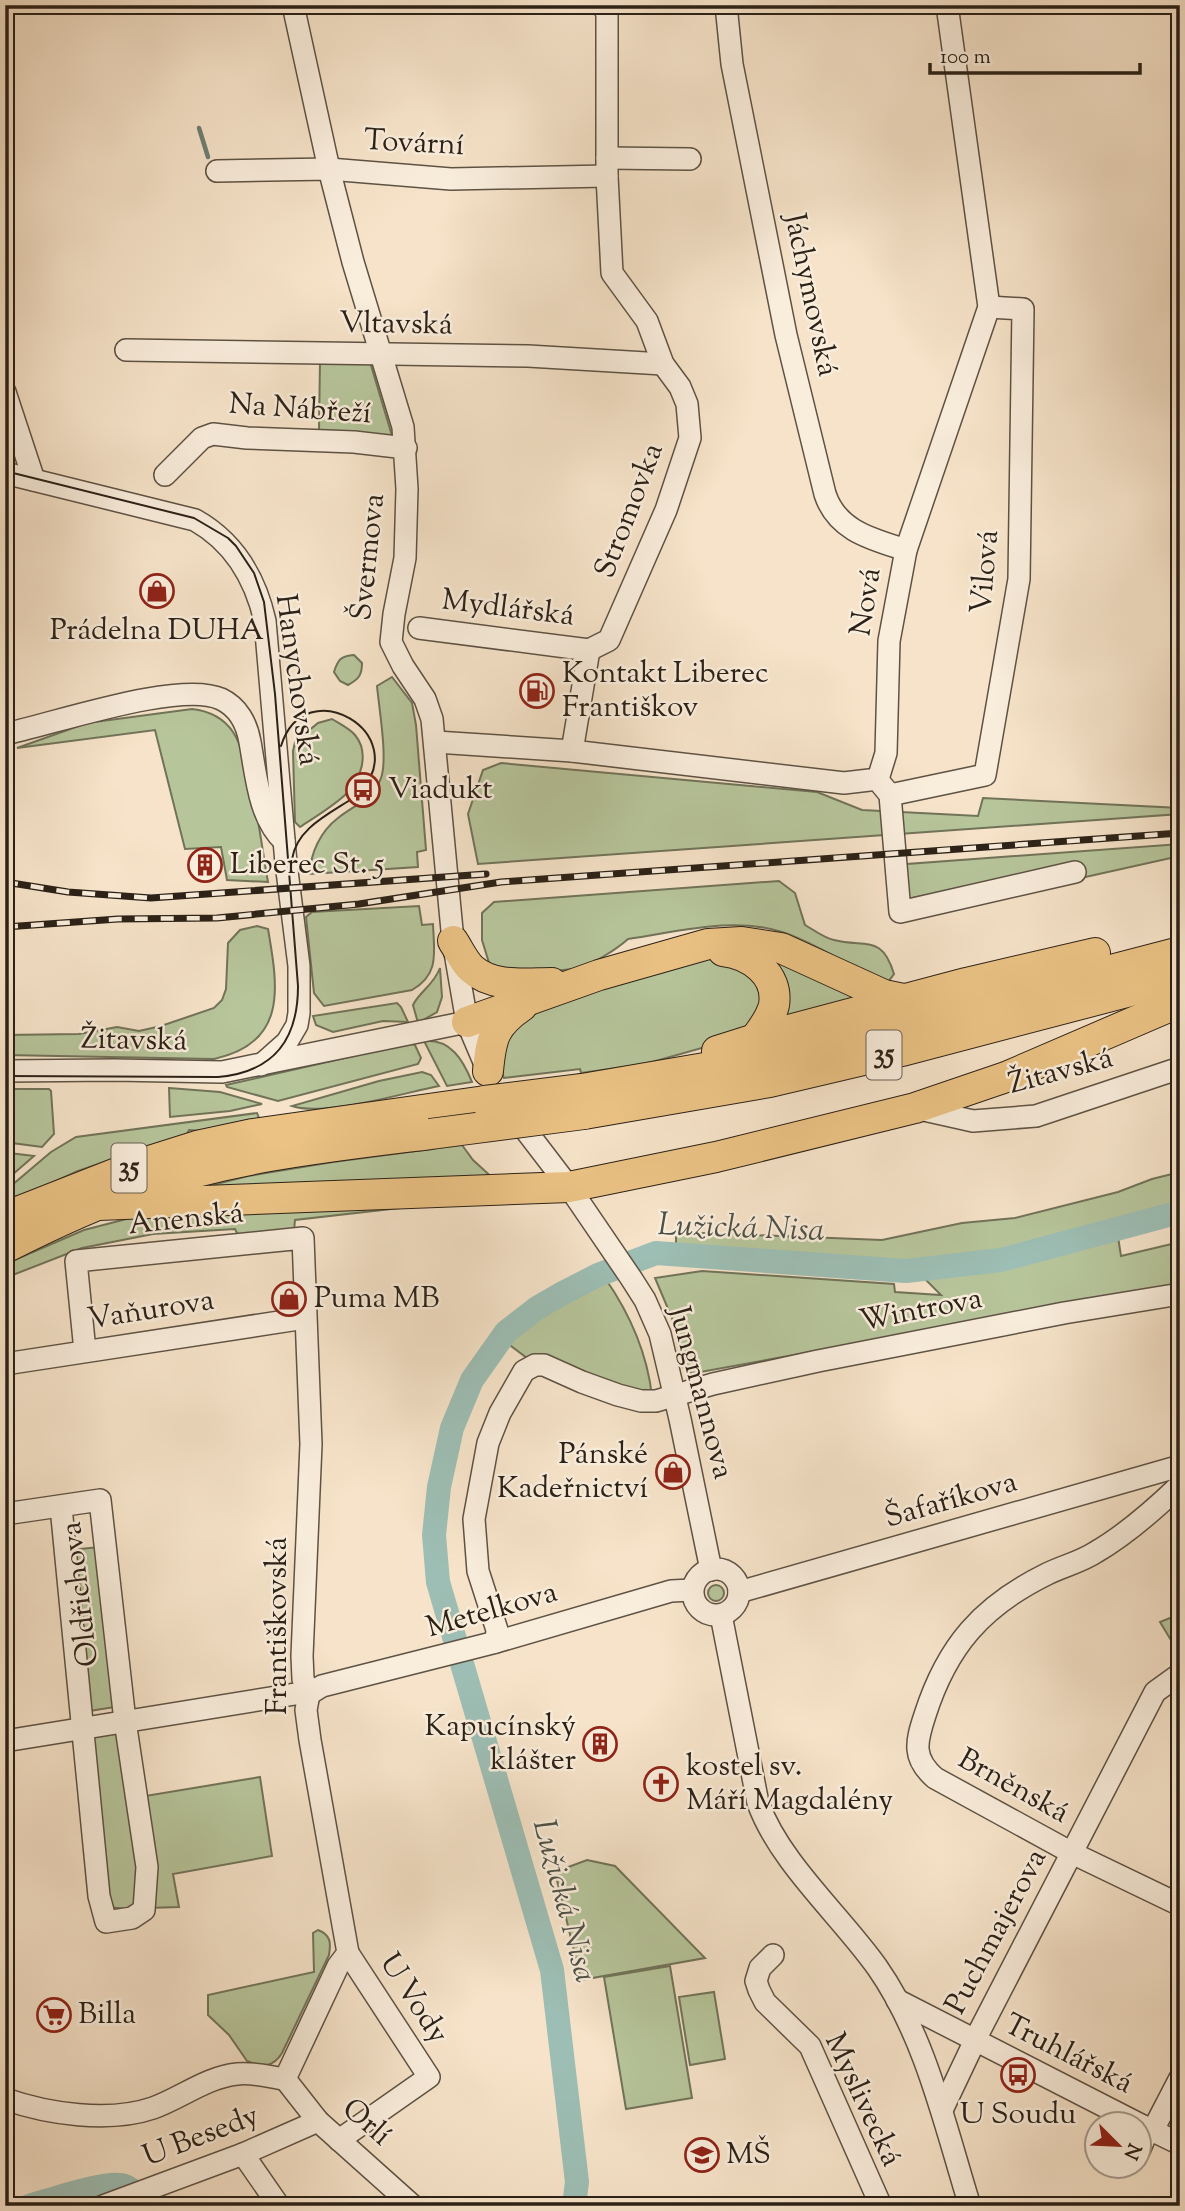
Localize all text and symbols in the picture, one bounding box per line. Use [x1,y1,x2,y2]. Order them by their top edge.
scale bar [930,32,1140,76]
text: 100 m [940,43,991,73]
street label: Tovární [363,120,465,168]
street label: Jáchymovská [771,208,848,381]
street label: Vltavská [339,303,453,347]
street label: Na Nábřeží [227,384,373,436]
street label: Stromovka [585,437,675,585]
street label: Švermova [341,491,397,623]
street label: Vilová [961,528,1011,616]
street label: Nová [840,565,894,639]
shop icon: Prádelna DUHA [138,572,176,610]
street label: Mydlářská [439,580,577,638]
street label: Hanychovská [263,591,329,769]
place label: Prádelna DUHA [50,610,264,653]
place label: Kontakt Liberec Františkov [562,653,769,730]
fuel station icon: Kontakt Liberec Františkov [518,672,556,710]
place label: Viadukt [388,769,493,812]
bus stop icon: Viadukt [344,771,382,809]
place label: Liberec St. 5 [230,844,384,887]
building icon: Liberec St. 5 [186,846,224,884]
street label: Žitavská [80,1019,188,1063]
road number: 35 [866,1030,902,1080]
street label: Žitavská [1004,1037,1118,1107]
road number: 35 [111,1144,146,1192]
street label: Anenská [126,1193,246,1247]
water label: Lužická Nisa [657,1203,825,1255]
place label: Puma MB [314,1278,439,1321]
street label: Wintrova [856,1278,986,1344]
street label: Vaňurova [85,1280,217,1342]
shop icon: Puma MB [270,1280,308,1318]
street label: Jungmannova [656,1300,744,1484]
place label: Pánské Kadeřnictví [497,1434,648,1511]
shop icon: Pánské Kadeřnictví [654,1453,692,1491]
street label: Šafaříkova [880,1462,1022,1540]
street label: Oldřichova [51,1519,111,1669]
street label: Františkovská [257,1537,300,1715]
street label: Metelkova [421,1572,563,1650]
place label: Kapucínský klášter [425,1706,576,1783]
building icon: Kapucínský klášter [581,1725,619,1763]
street label: Brněnská [950,1739,1077,1835]
place label: kostel sv. Máří Magdalény [686,1746,893,1823]
church icon: kostel sv. Máří Magdalény [642,1765,680,1803]
water label: Lužická Nisa [519,1814,607,1988]
street label: Puchmajerova [935,1842,1059,2022]
street label: U Vody [368,1945,458,2053]
place label: Billa [78,1994,136,2037]
supermarket icon: Billa [35,1996,73,2034]
street label: Truhlářská [996,2004,1140,2106]
street label: Myslivecká [812,2026,912,2174]
bus stop icon: U Soudu [999,2056,1037,2094]
street label: Orlí [332,2089,400,2157]
place label: U Soudu [960,2094,1076,2137]
street label: U Besedy [137,2095,265,2179]
north arrow [1084,2110,1154,2180]
place label: MŠ [726,2134,771,2177]
school or university icon: MŠ [683,2136,721,2174]
text: N [1116,2138,1147,2163]

